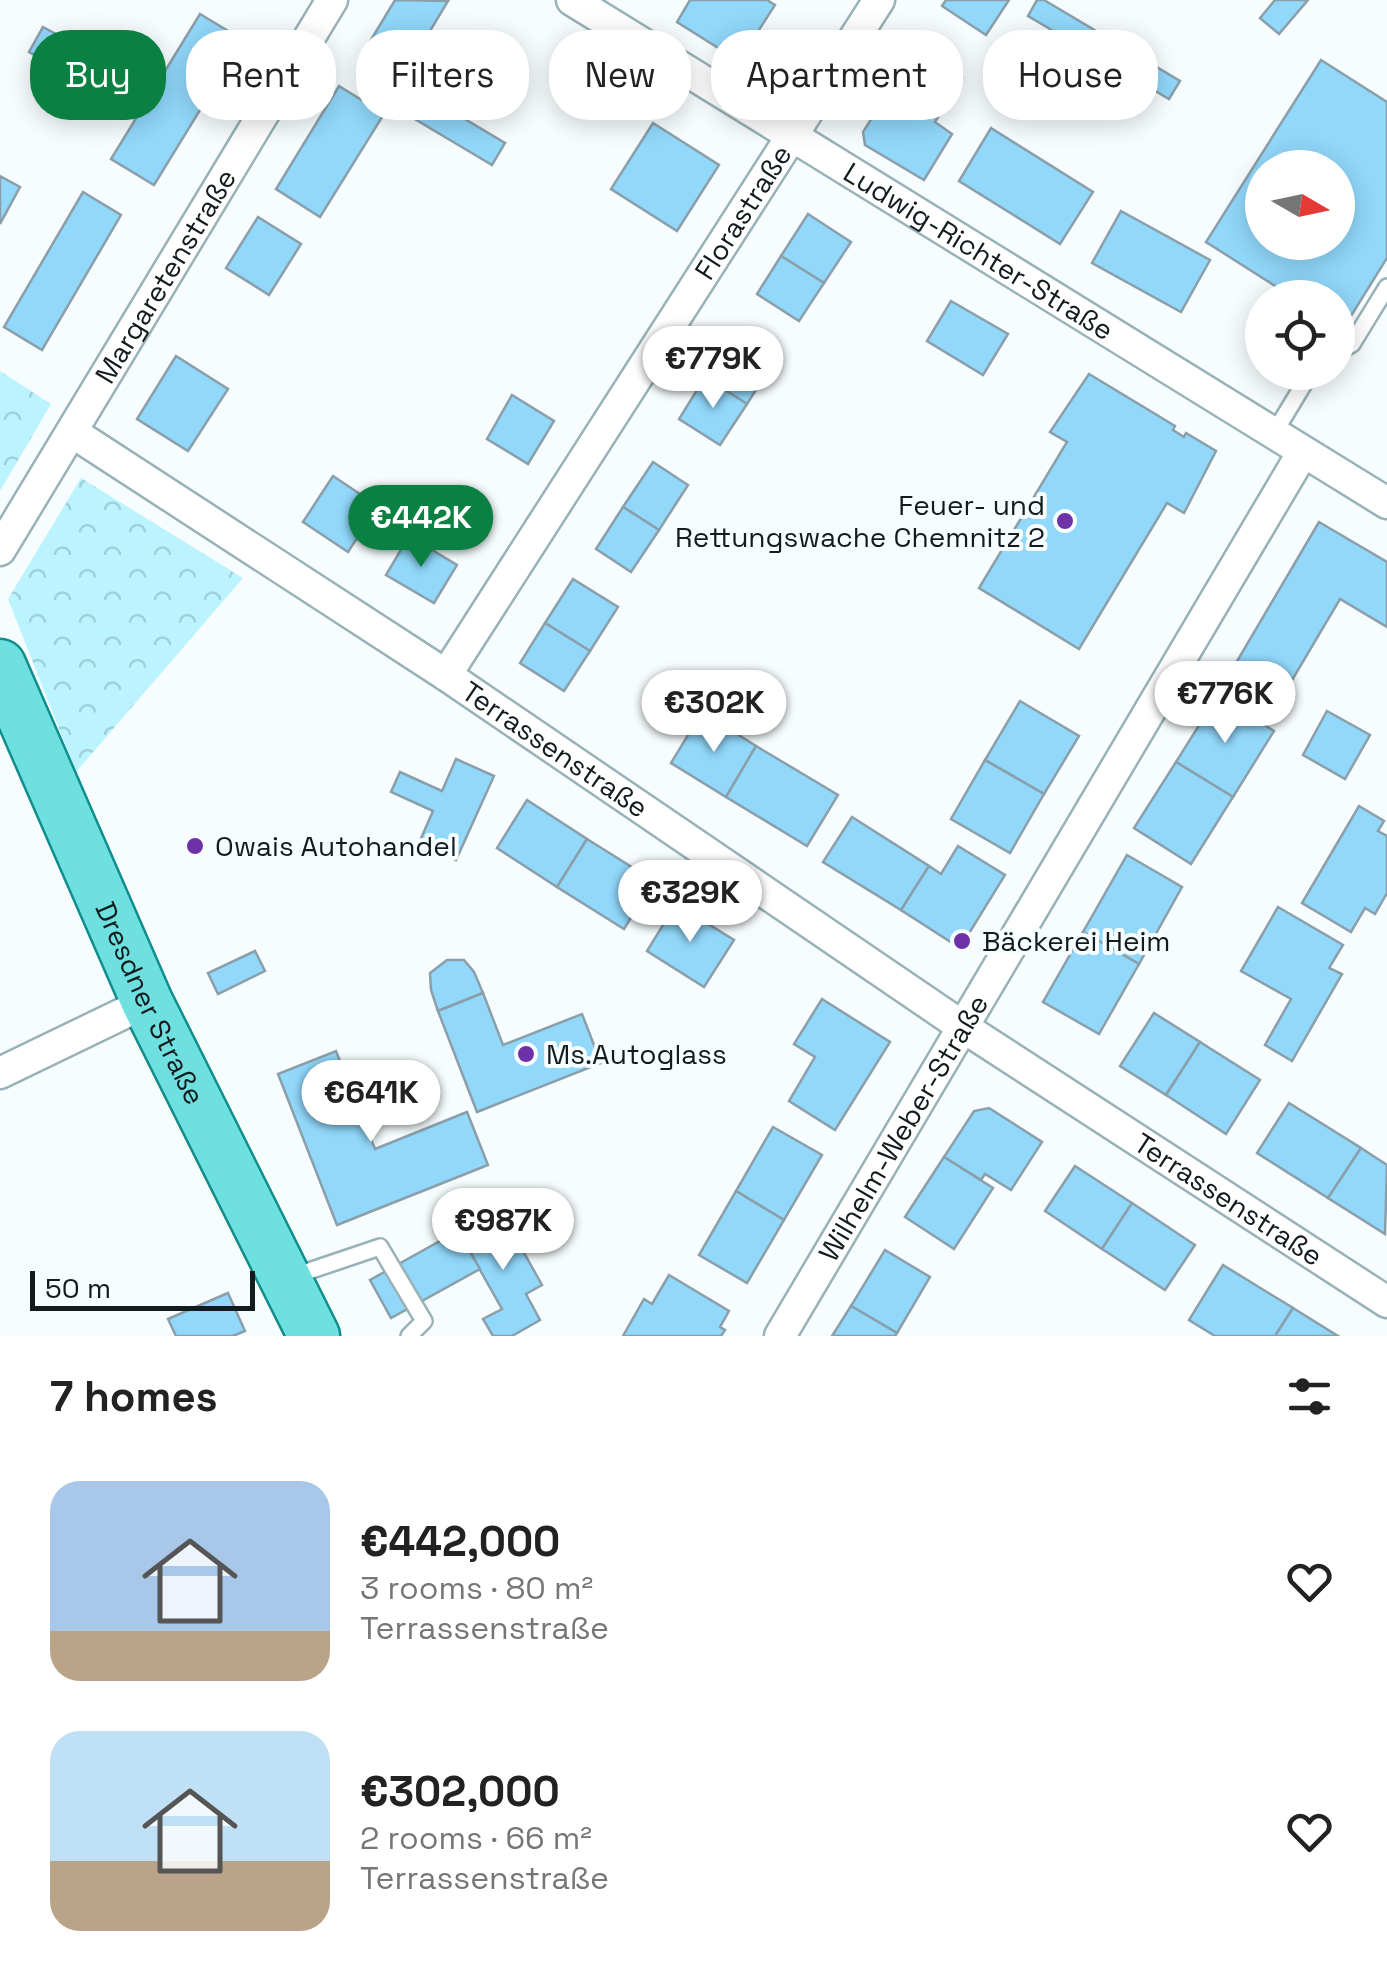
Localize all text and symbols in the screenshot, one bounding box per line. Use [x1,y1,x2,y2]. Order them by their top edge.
chip: Buy [30,30,166,120]
chip: Rent [186,30,336,120]
chip: Filters [356,30,529,120]
chip: New [549,30,691,120]
chip: Apartment [711,30,963,120]
chip: House [983,30,1158,120]
street label: Florastraße [686,138,799,286]
north arrow [1245,150,1355,260]
map controls [1245,150,1355,390]
street label: Ludwig-Richter-Straße [837,154,1120,348]
street label: Margaretenstraße [87,162,244,390]
button: locate [1245,280,1355,390]
pin: €779K [643,326,783,411]
text: €779K [665,338,761,378]
pin: €442K [351,485,491,570]
place label: Feuer- und Rettungswache Chemnitz 2 [675,487,1045,555]
text: €442K [370,497,472,537]
marker: Feuer- und Rettungswache Chemnitz 2 [1054,510,1076,532]
pin: €776K [1155,661,1295,746]
pin: €302K [644,670,784,755]
street label: Terrassenstraße [455,673,655,825]
text: €776K [1177,673,1273,713]
text: €302K [664,682,764,722]
place label: Owais Autohandel [215,828,457,864]
marker: Owais Autohandel [184,835,206,857]
pin: €329K [620,860,760,945]
text: €329K [640,872,740,912]
street label: Dresdner Straße [87,896,213,1111]
place label: Bäckerei Heim [982,923,1170,959]
marker: Bäckerei Heim [951,930,973,952]
street label: Wilhelm-Weber-Straße [810,988,996,1268]
place label: Ms.Autoglass [546,1036,727,1072]
marker: Ms.Autoglass [515,1043,537,1065]
pin: €641K [301,1060,441,1145]
text: €641K [323,1072,419,1112]
street label: Terrassenstraße [1127,1125,1330,1274]
pin: €987K [433,1188,573,1273]
text: €987K [454,1200,552,1240]
scale bar [30,1266,255,1310]
text: 50 m [45,1270,111,1306]
icon: filters [1282,1369,1337,1424]
text: 7 homes [50,1370,218,1423]
text: €442,000 [360,1515,560,1568]
icon: home [130,1521,250,1641]
icon: heart [1282,1554,1337,1609]
text: 3 rooms · 80 m² [360,1568,593,1608]
text: Terrassenstraße [360,1608,609,1648]
text: €302,000 [360,1765,560,1818]
icon: home [130,1771,250,1891]
icon: heart [1282,1804,1337,1859]
text: 2 rooms · 66 m² [360,1818,592,1858]
text: Terrassenstraße [360,1858,609,1898]

